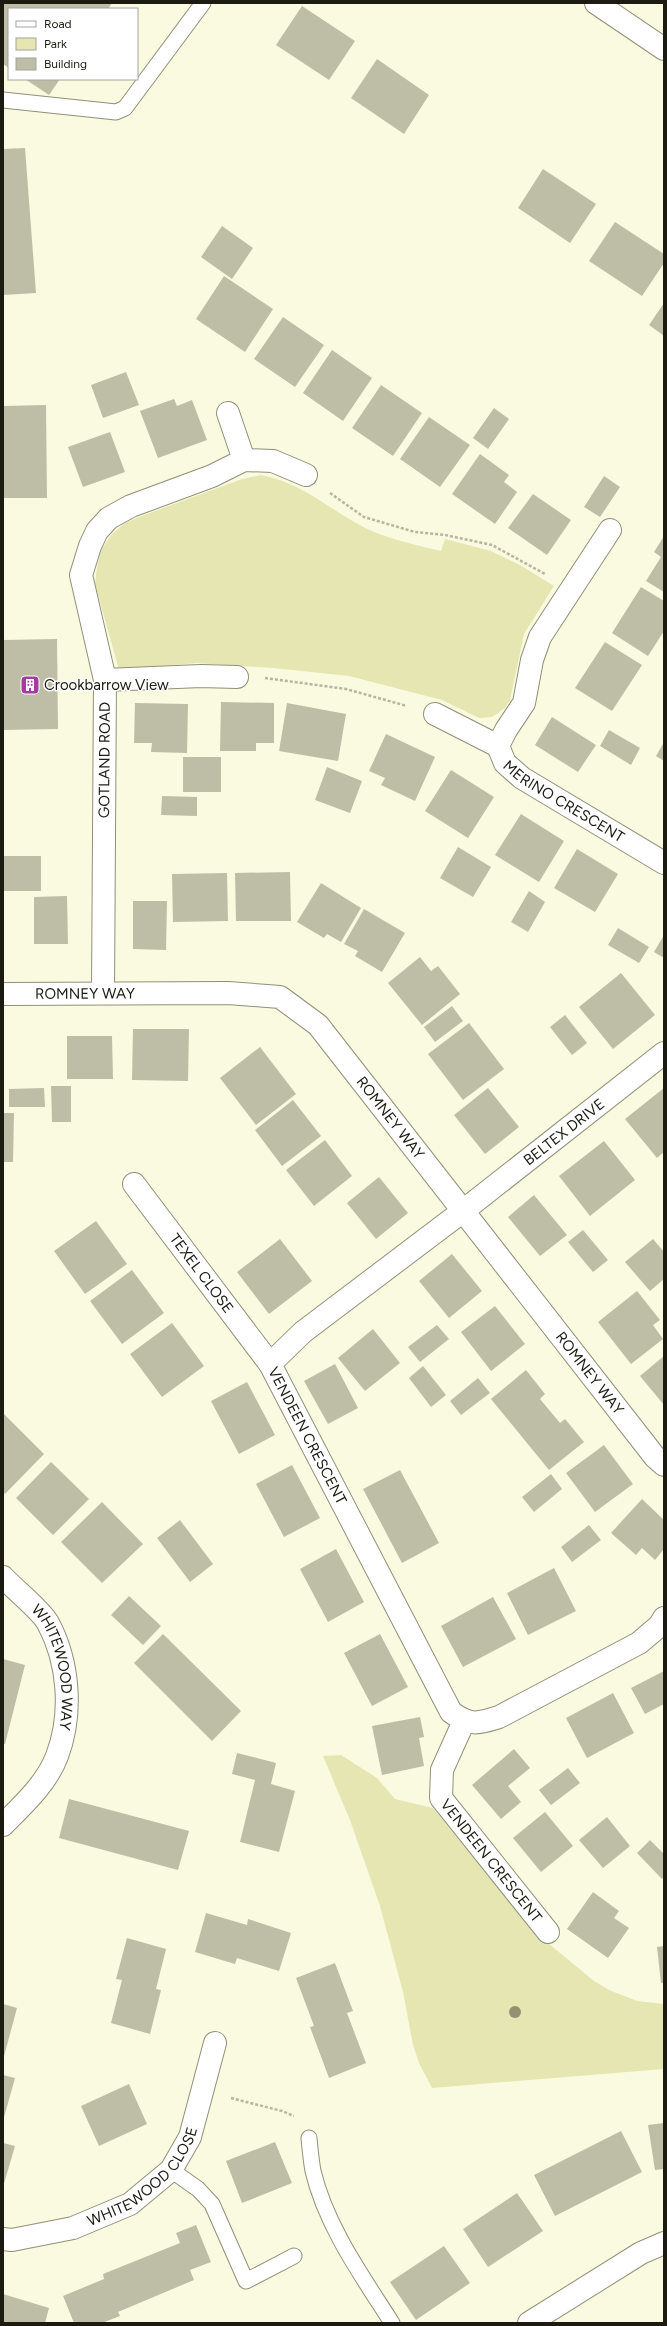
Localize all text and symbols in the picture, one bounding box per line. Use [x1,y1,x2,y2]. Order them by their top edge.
legend [8,8,138,80]
text: Road [44,17,72,31]
text: Park [44,37,67,51]
text: Building [44,57,87,71]
building icon: Crookbarrow View [19,674,41,696]
place label: Crookbarrow View [44,676,169,694]
street label: GOTLAND ROAD [95,702,114,818]
street label: MERINO CRESCENT [499,756,628,847]
street label: ROMNEY WAY [35,984,135,1003]
street label: ROMNEY WAY [353,1073,428,1163]
street label: BELTEX DRIVE [520,1095,608,1169]
street label: TEXEL CLOSE [166,1230,237,1317]
street label: ROMNEY WAY [552,1328,627,1418]
street label: VENDEEN CRESCENT [264,1364,351,1508]
street label: WHITEWOOD WAY [28,1600,76,1732]
street label: VENDEEN CRESCENT [437,1796,546,1926]
street label: WHITEWOOD CLOSE [85,2125,201,2230]

